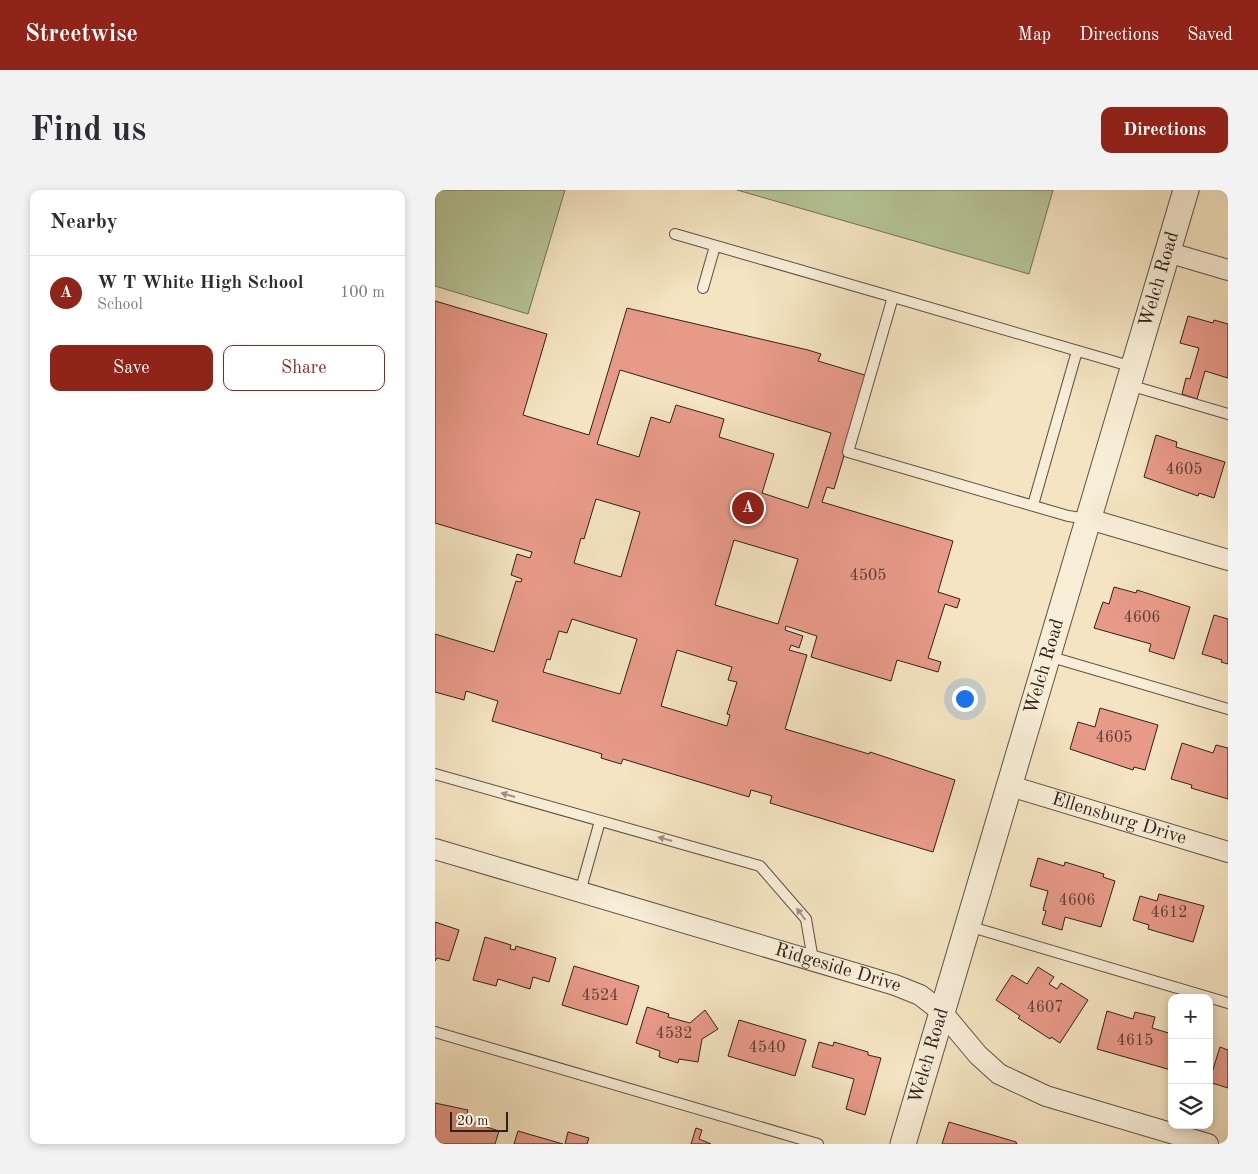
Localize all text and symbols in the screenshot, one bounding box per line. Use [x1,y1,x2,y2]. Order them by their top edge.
text: Streetwise [25,23,138,47]
text: Map [1018,26,1051,44]
text: Directions [1079,26,1159,44]
text: Saved [1187,26,1233,44]
button: Directions [1101,107,1228,153]
text: Find us [30,113,146,148]
text: Nearby [50,212,118,233]
street label: Welch Road [1136,229,1183,329]
text: W T White High School [97,274,304,293]
text: A [60,285,72,301]
text: 100 m [340,285,385,301]
text: School [97,297,143,313]
button: Save [50,345,213,391]
button: Share [223,345,385,391]
house number: 4605 [1165,462,1203,478]
pin: A [732,489,764,527]
house number: 4505 [849,568,887,584]
house number: 4606 [1123,610,1161,626]
street label: Welch Road [1021,616,1068,717]
your location [952,686,978,712]
house number: 4605 [1095,730,1133,746]
street label: Ellensburg Drive [1050,790,1189,848]
one-way arrow [501,791,516,799]
one-way arrow [657,835,672,843]
house number: 4606 [1058,893,1096,909]
house number: 4612 [1150,905,1188,921]
one-way arrow [796,907,806,921]
street label: Ridgeside Drive [772,940,904,996]
house number: 4524 [581,988,619,1004]
map controls [1168,994,1213,1129]
button: + [1168,994,1213,1039]
house number: 4607 [1026,1000,1064,1016]
street label: Welch Road [906,1006,952,1106]
house number: 4532 [655,1026,693,1042]
house number: 4615 [1116,1033,1154,1049]
button: − [1168,1039,1213,1084]
house number: 4540 [748,1040,786,1056]
button: layers [1168,1084,1213,1129]
scale bar [450,1109,507,1132]
text: 20 m [457,1114,488,1128]

